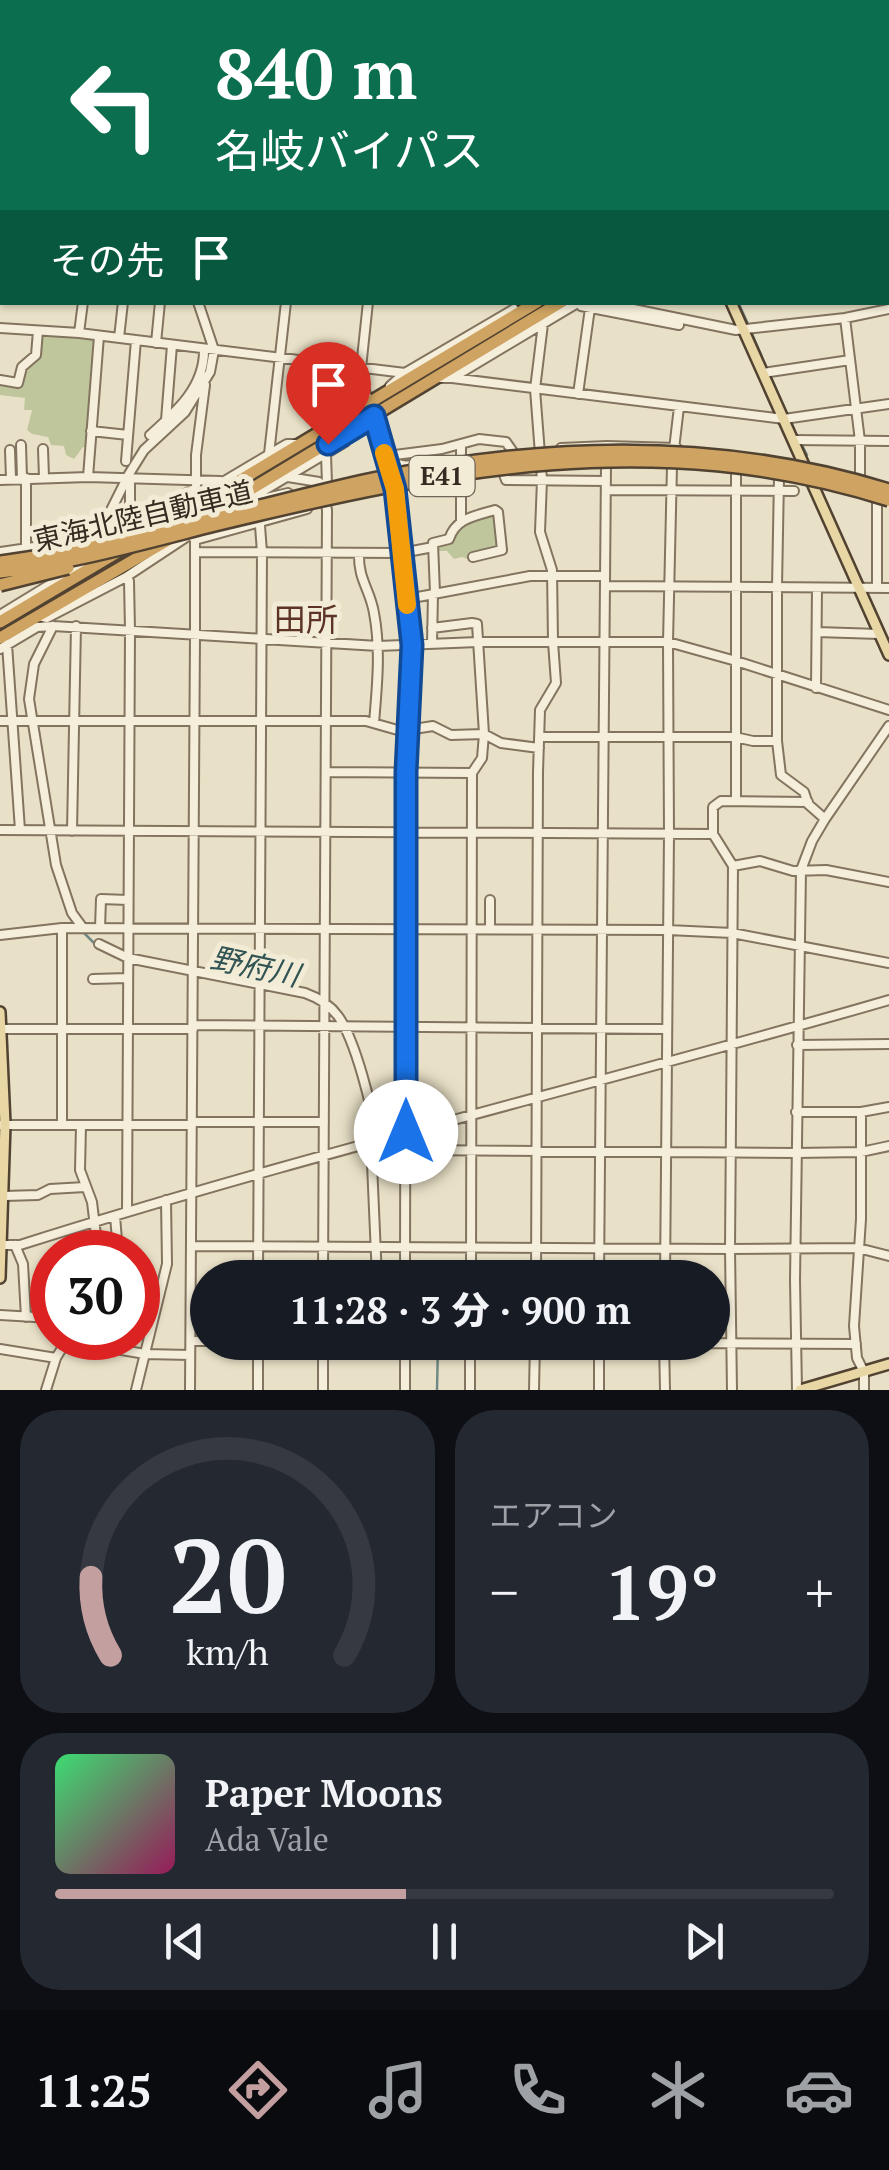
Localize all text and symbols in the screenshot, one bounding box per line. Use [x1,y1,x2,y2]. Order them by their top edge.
text: 840 m [215,26,417,119]
icon: left [50,40,180,170]
text: 名岐バイパス [215,120,484,180]
icon: arrive [184,230,239,285]
text: その先 [50,235,164,285]
pin [286,342,371,445]
icon: arrive [301,357,356,412]
road number: E41 [410,456,474,496]
street label: 東海北陸自動車道 [30,472,256,559]
district label: 田所 [274,598,338,640]
water label: 野府川 [207,937,306,996]
position arrow [354,1080,458,1184]
speed limit sign: 30 [30,1230,160,1360]
text: 11:28 · 3 分 · 900 m [289,1285,631,1335]
text: エアコン [490,1494,618,1536]
text: 20 [168,1505,286,1643]
text: 19° [604,1542,720,1641]
text: − [490,1555,519,1628]
text: + [805,1555,834,1628]
text: km/h [186,1628,269,1675]
text: Paper Moons [205,1768,443,1818]
text: Ada Vale [205,1818,329,1860]
icon: previous [157,1914,212,1969]
icon: pause [417,1914,472,1969]
icon: next [677,1914,732,1969]
icon: directions [223,2055,293,2125]
icon: music [363,2055,433,2125]
icon: phone [503,2055,573,2125]
icon: climate [643,2055,713,2125]
icon: car [784,2055,854,2125]
text: 11:25 [35,2060,152,2120]

